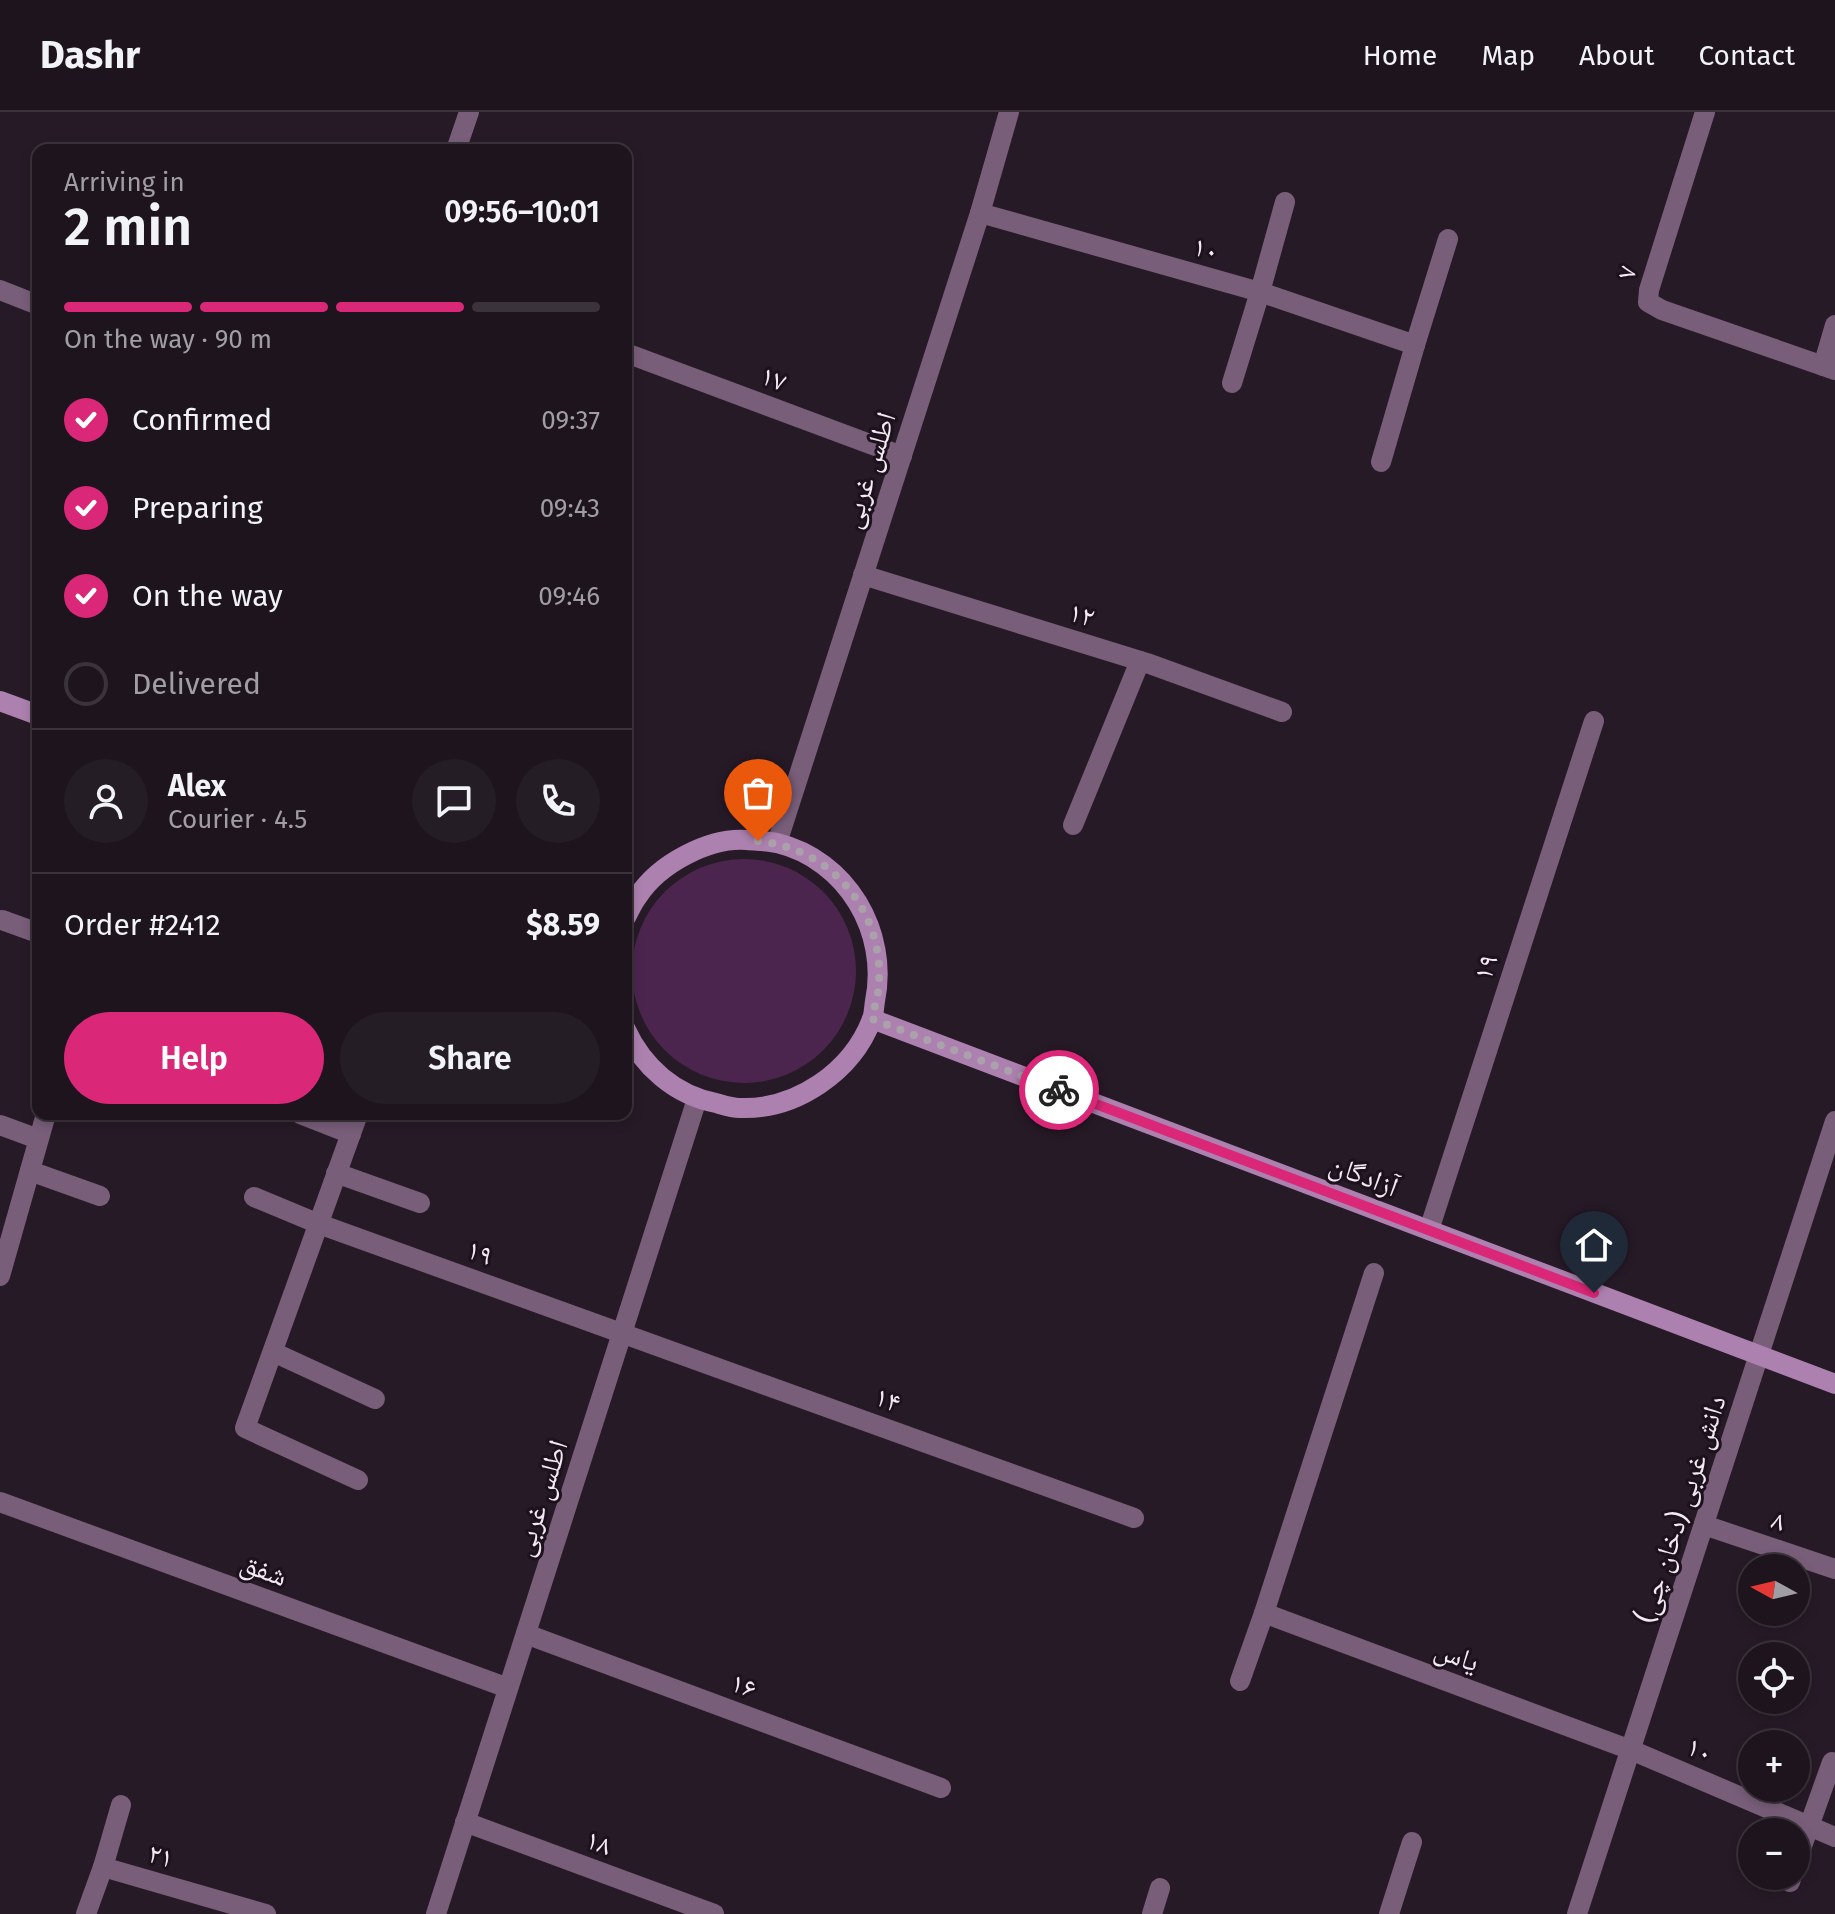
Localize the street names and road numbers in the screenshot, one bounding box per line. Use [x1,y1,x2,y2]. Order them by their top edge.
street label: ۱۰ [1189,229,1223,268]
street label: ۷ [1609,262,1644,282]
street label: ۱۷ [756,359,791,398]
street label: اطلس غربی [834,408,904,533]
street label: ۱۲ [1065,595,1099,634]
street label: ۱۹ [1466,950,1505,984]
street label: آزادگان [1325,1147,1404,1204]
street label: ۱۹ [462,1233,497,1272]
street label: ۱۴ [870,1380,905,1419]
street label: دانش غربی (دخان چی) [1628,1391,1734,1627]
street label: اطلس غربی [506,1436,576,1561]
street label: ۸ [1768,1503,1790,1538]
street label: شفق [236,1546,292,1594]
street label: یاس [1430,1632,1484,1680]
street label: ۱۶ [726,1666,761,1705]
street label: ۱۰ [1682,1729,1718,1770]
street label: ۱۸ [581,1823,616,1862]
street label: ۲۱ [144,1836,178,1875]

